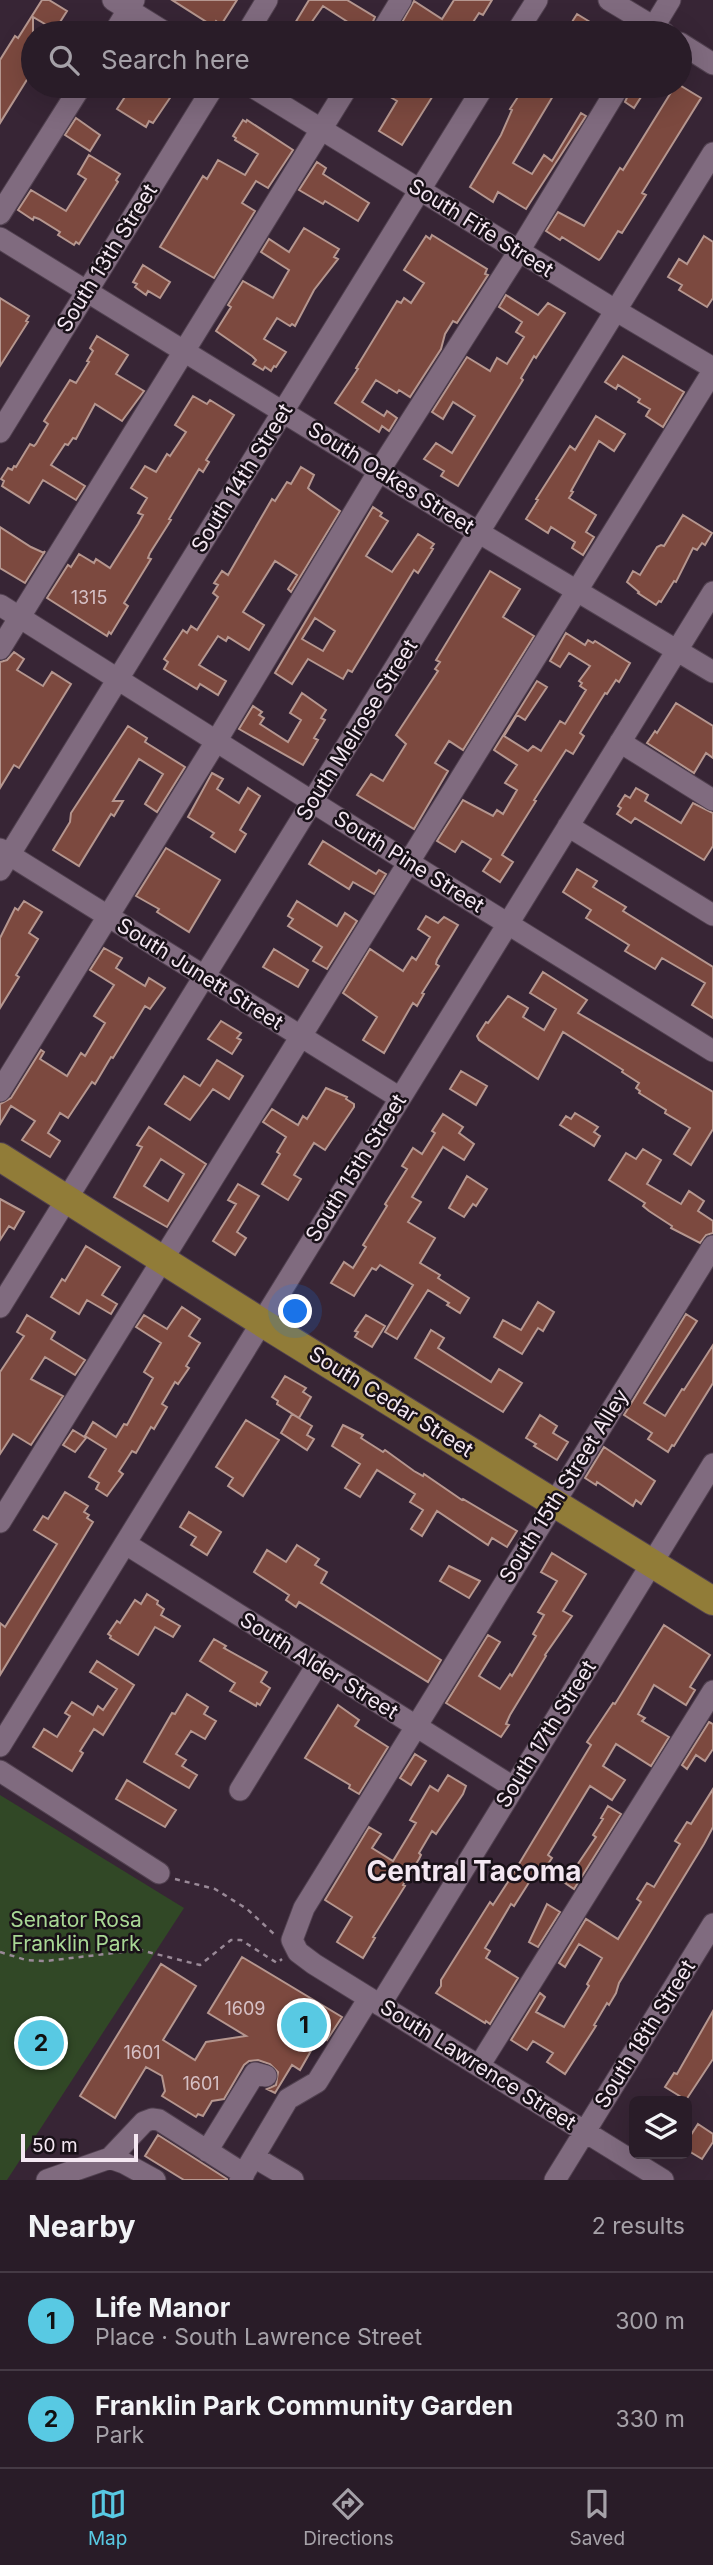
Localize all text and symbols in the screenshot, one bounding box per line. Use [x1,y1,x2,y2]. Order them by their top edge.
search box [21,21,692,98]
icon: search [45,41,83,79]
text: Search here [101,44,250,75]
street label: South Fife Street [404,173,558,282]
street label: South 13th Street [51,179,162,336]
street label: South 14th Street [186,399,297,557]
street label: South Oakes Street [304,416,479,539]
house number: 1315 [71,587,107,608]
street label: South Melrose Street [291,635,423,825]
street label: South Pine Street [330,805,489,918]
street label: South Junett Street [113,912,288,1035]
street label: South 15th Street [300,1089,411,1246]
your location [278,1294,312,1328]
street label: South Cedar Street [305,1341,478,1462]
street label: South 15th Street Alley [494,1384,634,1587]
street label: South Alder Street [236,1607,403,1724]
street label: South 17th Street [490,1656,601,1812]
district label: Central Tacoma [367,1854,581,1888]
park label: Senator Rosa Franklin Park [10,1907,142,1956]
street label: South 18th Street [589,1955,700,2112]
street label: South Lawrence Street [376,1994,581,2135]
house number: 1609 [224,1998,266,2019]
pin: 1 [281,1999,327,2051]
pin: 2 [18,2017,64,2069]
house number: 1601 [123,2042,161,2063]
house number: 1601 [182,2073,220,2094]
map controls [629,2096,692,2159]
button: layers [629,2096,692,2159]
scale bar [21,2131,138,2163]
text: 50 m [32,2134,78,2157]
text: Nearby [28,2208,136,2244]
text: 2 results [592,2212,685,2240]
text: Life Manor [95,2292,230,2323]
text: 1 [46,2307,56,2335]
text: 300 m [615,2307,685,2335]
text: Place · South Lawrence Street [95,2323,422,2351]
text: Franklin Park Community Garden [95,2390,513,2421]
text: 2 [44,2405,58,2433]
text: 330 m [615,2405,685,2433]
text: Park [95,2421,144,2449]
tab: Map [88,2485,127,2550]
tab: Directions [303,2485,394,2550]
tab: Saved [569,2485,625,2550]

